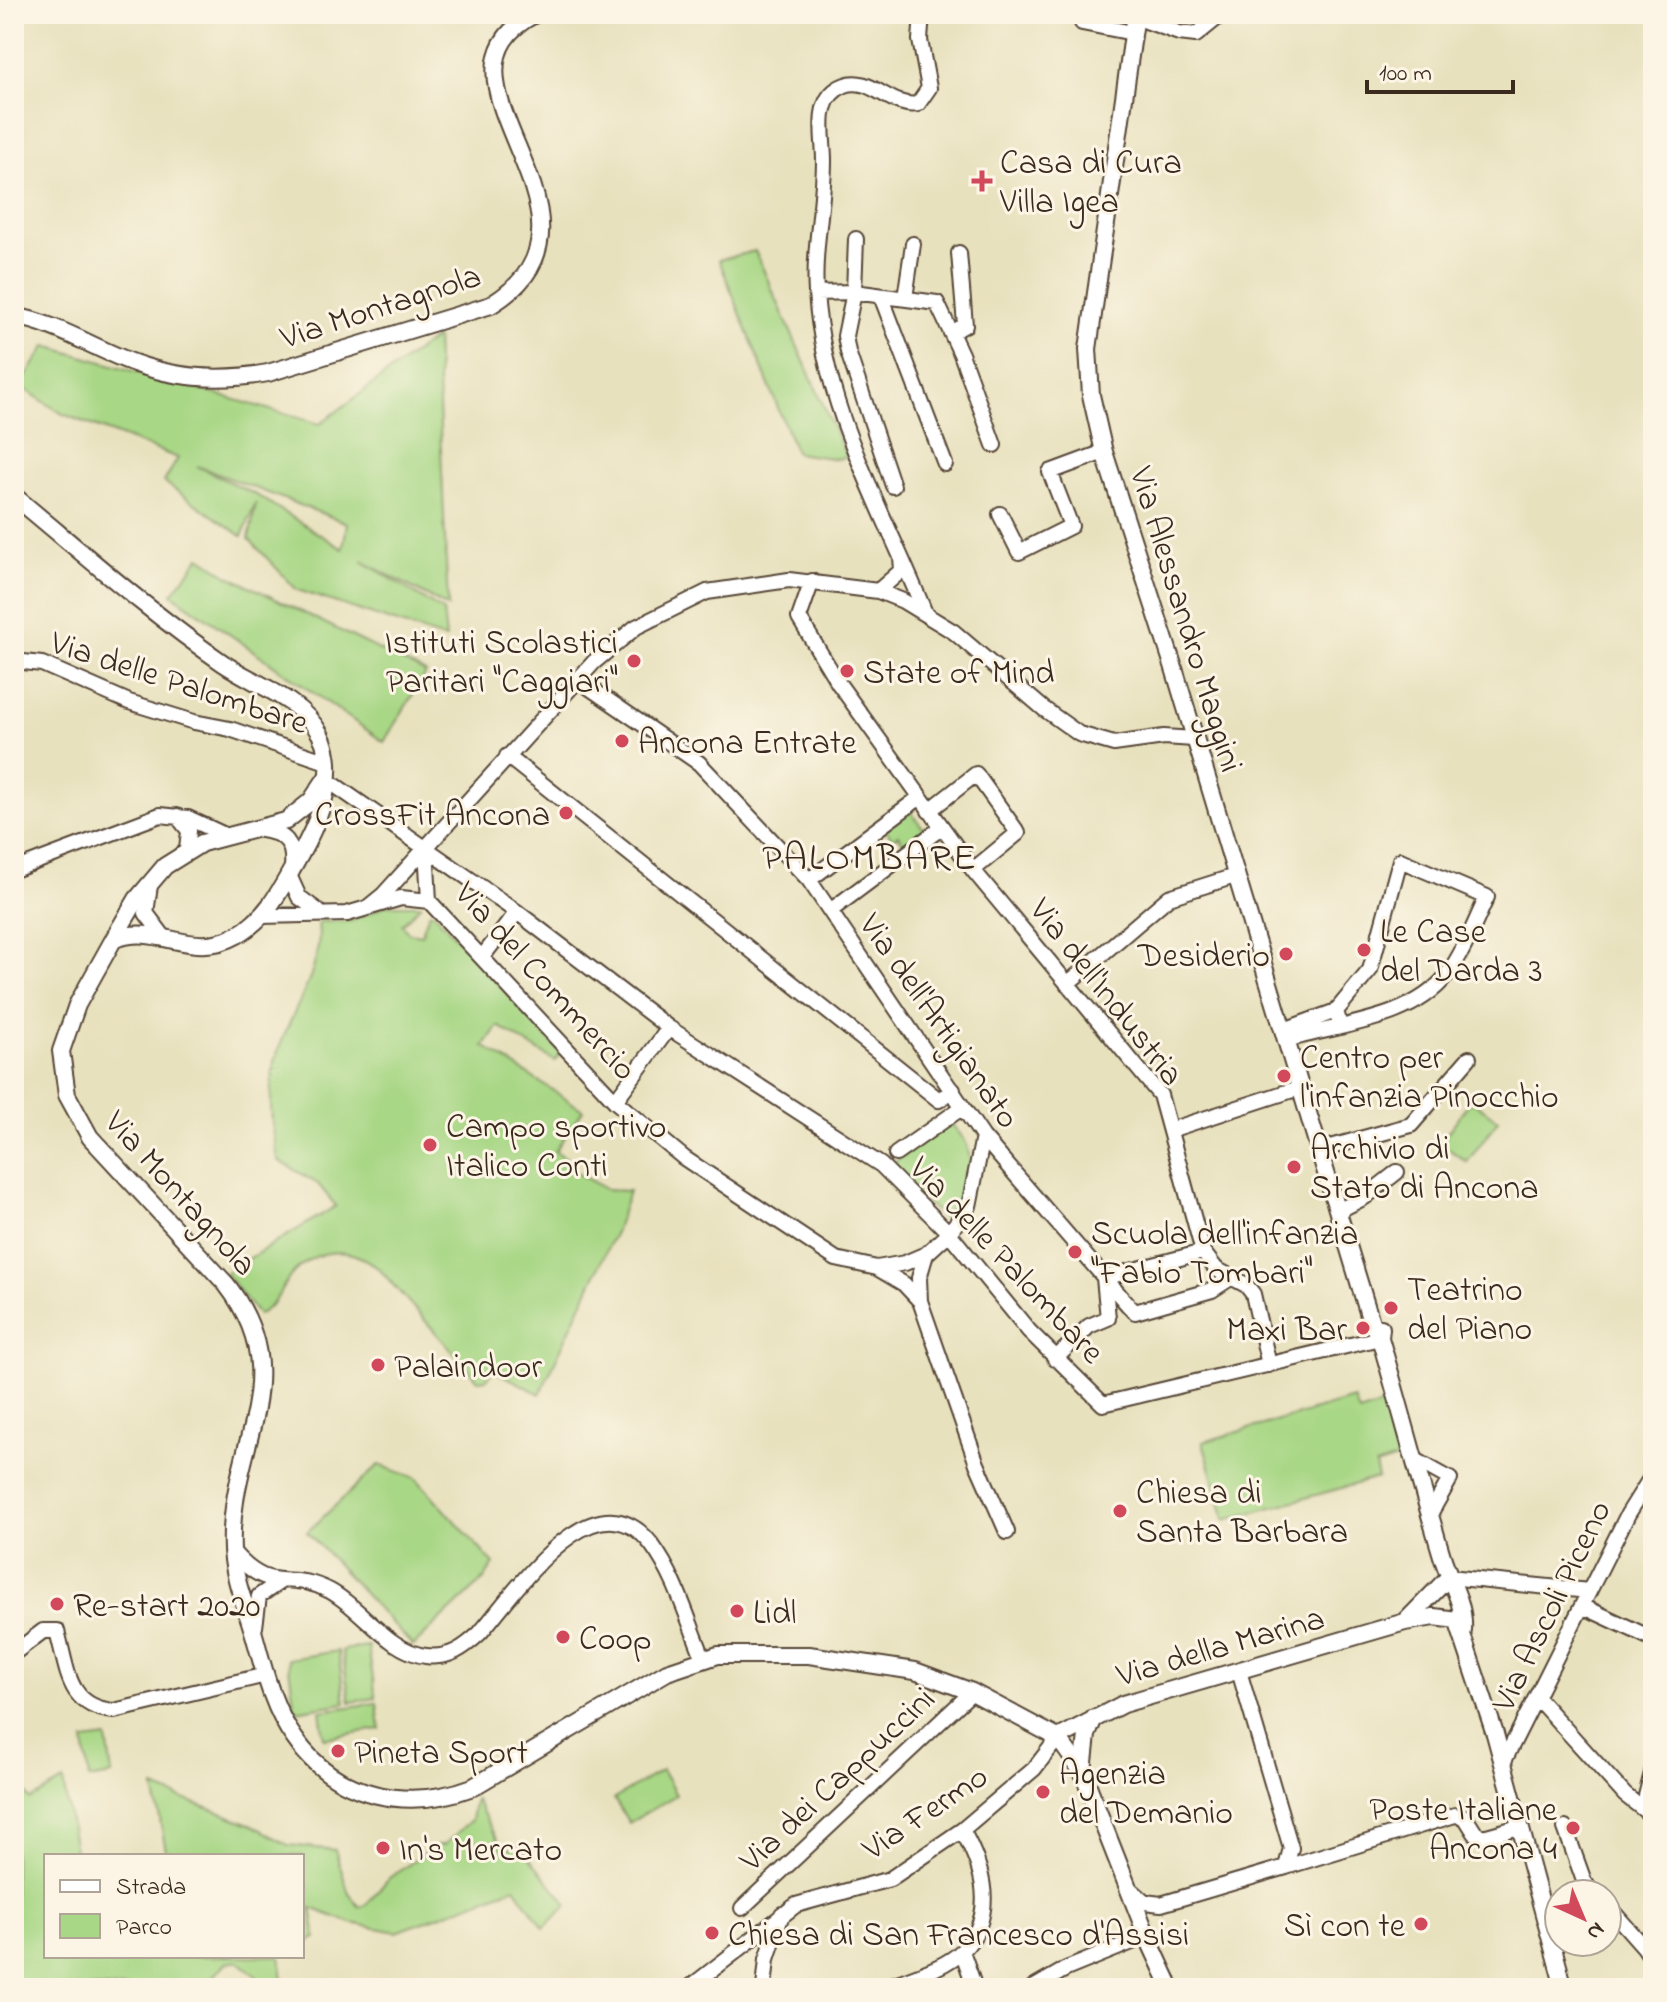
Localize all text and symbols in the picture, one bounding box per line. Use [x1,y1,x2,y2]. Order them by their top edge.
scale bar [1367,44,1513,94]
text: 100 m [1379,57,1432,92]
place label: Casa di Cura Villa Igea [999,140,1182,229]
marker: Casa di Cura Villa Igea [971,170,993,192]
street label: Via Montagnola [273,253,488,365]
street label: Via Alessandro Maggini [1114,460,1254,779]
street label: Via delle Palombare [43,619,315,750]
place label: Istituti Scolastici Paritari "Caggiari" [385,620,618,709]
place label: State of Mind [863,650,1054,700]
marker: Istituti Scolastici Paritari "Caggiari" [625,652,643,670]
marker: State of Mind [838,662,856,680]
place label: Ancona Entrate [638,720,857,770]
marker: Ancona Entrate [613,732,631,750]
place label: CrossFit Ancona [315,792,550,842]
marker: CrossFit Ancona [557,804,575,822]
district label: PALOMBARE [762,832,978,888]
street label: Via del Commercio [440,871,647,1093]
street label: Via dell'Industria [1015,888,1194,1098]
street label: Via dell'Artigianato [844,904,1031,1140]
place label: Le Case del Darda 3 [1380,909,1542,998]
place label: Desiderio [1137,933,1270,983]
marker: Le Case del Darda 3 [1355,941,1373,959]
marker: Desiderio [1277,945,1295,963]
place label: Centro per l'infanzia Pinocchio [1300,1035,1559,1124]
marker: Centro per l'infanzia Pinocchio [1275,1067,1293,1085]
street label: Via Montagnola [90,1100,267,1289]
place label: Campo sportivo Italico Conti [446,1104,666,1193]
place label: Archivio di Stato di Ancona [1310,1126,1539,1215]
marker: Campo sportivo Italico Conti [421,1136,439,1154]
street label: Via delle Palombare [895,1146,1115,1377]
marker: Archivio di Stato di Ancona [1285,1158,1303,1176]
place label: Scuola dell'infanzia "Fabio Tombari" [1091,1211,1358,1300]
marker: Scuola dell'infanzia "Fabio Tombari" [1066,1243,1084,1261]
place label: Teatrino del Piano [1407,1267,1532,1356]
marker: Teatrino del Piano [1382,1299,1400,1317]
place label: Maxi Bar [1226,1307,1347,1357]
marker: Maxi Bar [1354,1319,1372,1337]
place label: Palaindoor [394,1344,542,1394]
marker: Palaindoor [369,1356,387,1374]
place label: Chiesa di Santa Barbara [1136,1470,1348,1559]
street label: Via Ascoli Piceno [1480,1493,1626,1722]
marker: Chiesa di Santa Barbara [1111,1502,1129,1520]
place label: Re-start 2020 [73,1583,261,1633]
place label: Lidl [753,1590,797,1640]
marker: Re-start 2020 [48,1595,66,1613]
street label: Via della Marina [1110,1595,1331,1703]
marker: Lidl [728,1602,746,1620]
place label: Coop [579,1616,652,1666]
marker: Coop [554,1628,572,1646]
street label: Via dei Cappuccini [729,1677,948,1886]
place label: Pineta Sport [354,1730,528,1780]
marker: Pineta Sport [329,1742,347,1760]
place label: Agenzia del Demanio [1059,1751,1233,1840]
street label: Via Fermo [852,1754,999,1875]
marker: Agenzia del Demanio [1034,1783,1052,1801]
place label: Poste Italiane Ancona 4 [1369,1787,1558,1876]
marker: Poste Italiane Ancona 4 [1564,1819,1582,1837]
place label: In's Mercato [399,1827,562,1877]
marker: In's Mercato [374,1839,392,1857]
legend [44,1854,304,1958]
text: Strada [116,1871,186,1906]
north arrow [1543,1878,1623,1958]
place label: Sì con te [1284,1903,1406,1953]
text: Parco [116,1911,172,1946]
place label: Chiesa di San Francesco d'Assisi [728,1912,1189,1962]
text: N [1578,1914,1611,1947]
marker: Sì con te [1412,1915,1430,1933]
marker: Chiesa di San Francesco d'Assisi [703,1924,721,1942]

